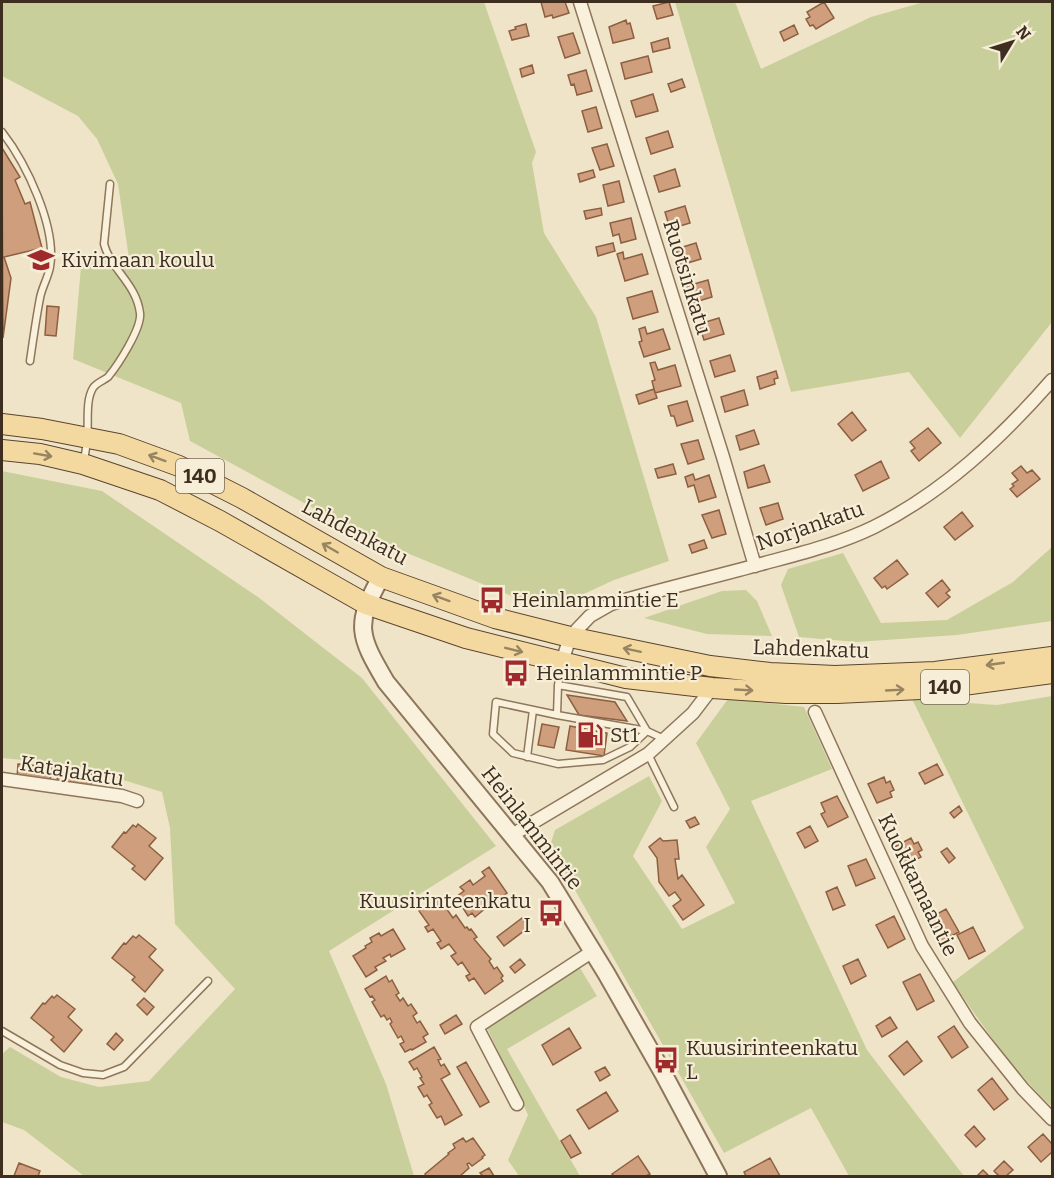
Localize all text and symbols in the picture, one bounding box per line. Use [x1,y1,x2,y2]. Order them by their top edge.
north arrow [982,12,1042,72]
text: N [1012,22,1035,44]
street label: Ruotsinkatu [657,216,717,338]
school or university icon: Kivimaan koulu [26,245,56,275]
place label: Kivimaan koulu [61,247,214,273]
one-way arrow [32,450,52,461]
one-way arrow [148,451,167,462]
road number: 140 [176,459,224,493]
street label: Lahdenkatu [297,493,413,571]
street label: Norjankatu [753,496,867,556]
one-way arrow [322,542,339,554]
bus stop icon: Heinlammintie E [477,585,507,615]
place label: Heinlammintie E [512,587,679,613]
one-way arrow [432,592,450,603]
street label: Lahdenkatu [752,634,870,664]
one-way arrow [623,644,642,655]
one-way arrow [505,645,524,657]
bus stop icon: Heinlammintie P [501,658,531,688]
one-way arrow [985,659,1005,670]
place label: Heinlammintie P [536,660,702,686]
road number: 140 [921,670,969,704]
one-way arrow [885,684,905,695]
one-way arrow [734,685,754,696]
fuel station icon: St1 [575,720,605,750]
place label: St1 [610,722,639,748]
street label: Katajakatu [18,750,126,792]
street label: Heinlammintie [476,761,588,895]
street label: Kuokkamaantie [872,809,964,961]
place label: Kuusirinteenkatu I [359,888,531,938]
bus stop icon: Kuusirinteenkatu I [536,898,566,928]
place label: Kuusirinteenkatu L [686,1035,858,1085]
bus stop icon: Kuusirinteenkatu L [651,1045,681,1075]

